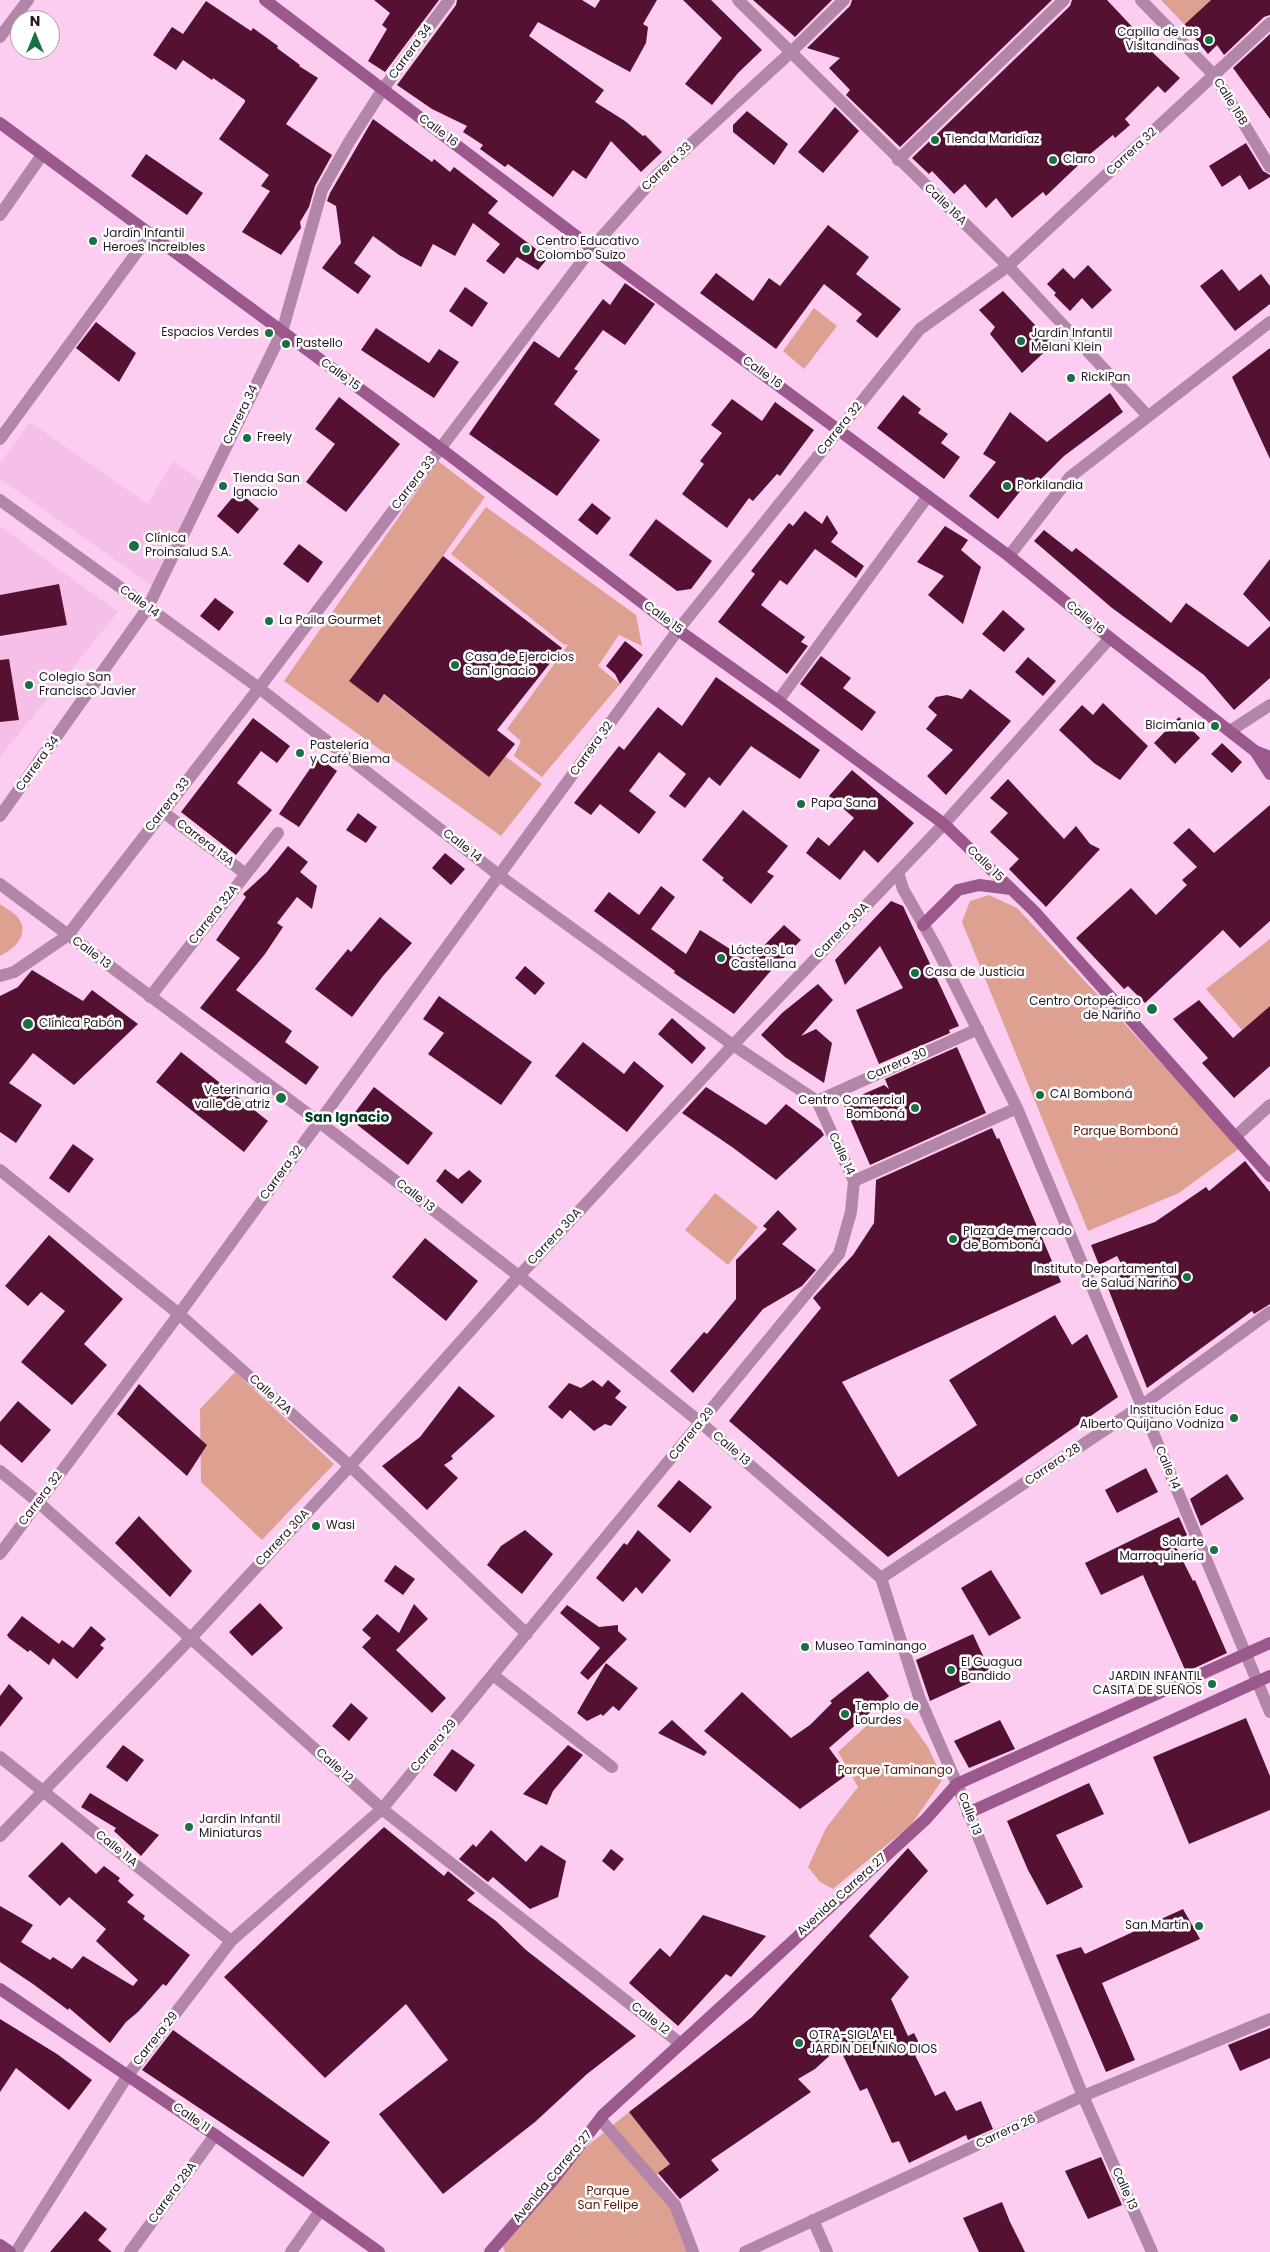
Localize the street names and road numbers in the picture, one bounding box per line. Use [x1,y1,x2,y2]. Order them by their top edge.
street label: Carrera 34 [386,22,436,82]
street label: Calle 16B [1210,76,1250,128]
street label: Calle 16 [416,112,460,150]
street label: Carrera 32 [1104,125,1160,179]
street label: Carrera 33 [639,140,695,194]
street label: Calle 16A [921,181,969,229]
street label: Calle 16 [739,354,785,392]
street label: Calle 15 [317,356,363,394]
street label: Carrera 34 [220,383,262,447]
street label: Carrera 32 [814,400,866,458]
street label: Carrera 33 [389,453,439,513]
street label: Calle 14 [116,583,162,621]
street label: Calle 16 [1063,598,1107,638]
street label: Calle 15 [641,599,685,637]
street label: Carrera 32 [568,719,616,779]
street label: Carrera 34 [13,734,63,794]
street label: Carrera 33 [143,775,193,835]
street label: Carrera 13A [173,817,237,869]
street label: Calle 14 [440,826,484,866]
street label: Calle 15 [964,843,1006,885]
street label: Carrera 32A [186,882,242,948]
street label: Carrera 30A [812,900,872,962]
street label: Calle 13 [69,934,113,972]
street label: Carrera 30 [865,1045,929,1085]
street label: Calle 14 [825,1130,857,1178]
street label: Carrera 32 [258,1143,306,1203]
street label: Calle 13 [393,1177,437,1215]
street label: Carrera 30A [525,1206,585,1268]
street label: Calle 12A [246,1372,294,1418]
street label: Carrera 29 [666,1405,718,1463]
street label: Calle 13 [709,1429,753,1469]
street label: Carrera 28 [1022,1441,1084,1489]
street label: Calle 14 [1152,1444,1182,1492]
street label: Carrera 32 [16,1469,66,1529]
street label: Carrera 30A [253,1507,313,1569]
street label: Carrera 29 [408,1717,460,1775]
street label: Calle 12 [313,1746,355,1786]
street label: Calle 13 [954,1790,984,1838]
street label: Calle 11A [92,1828,140,1870]
street label: Avenida Carrera 27 [794,1851,890,1939]
street label: Calle 12 [628,2000,672,2038]
street label: Carrera 29 [131,2009,181,2069]
street label: Calle 11 [170,2100,212,2136]
street label: Carrera 26 [974,2112,1038,2152]
street label: Avenida Carrera 27 [510,2128,596,2226]
street label: Carrera 28A [146,2160,200,2226]
street label: Calle 13 [1108,2166,1140,2212]

